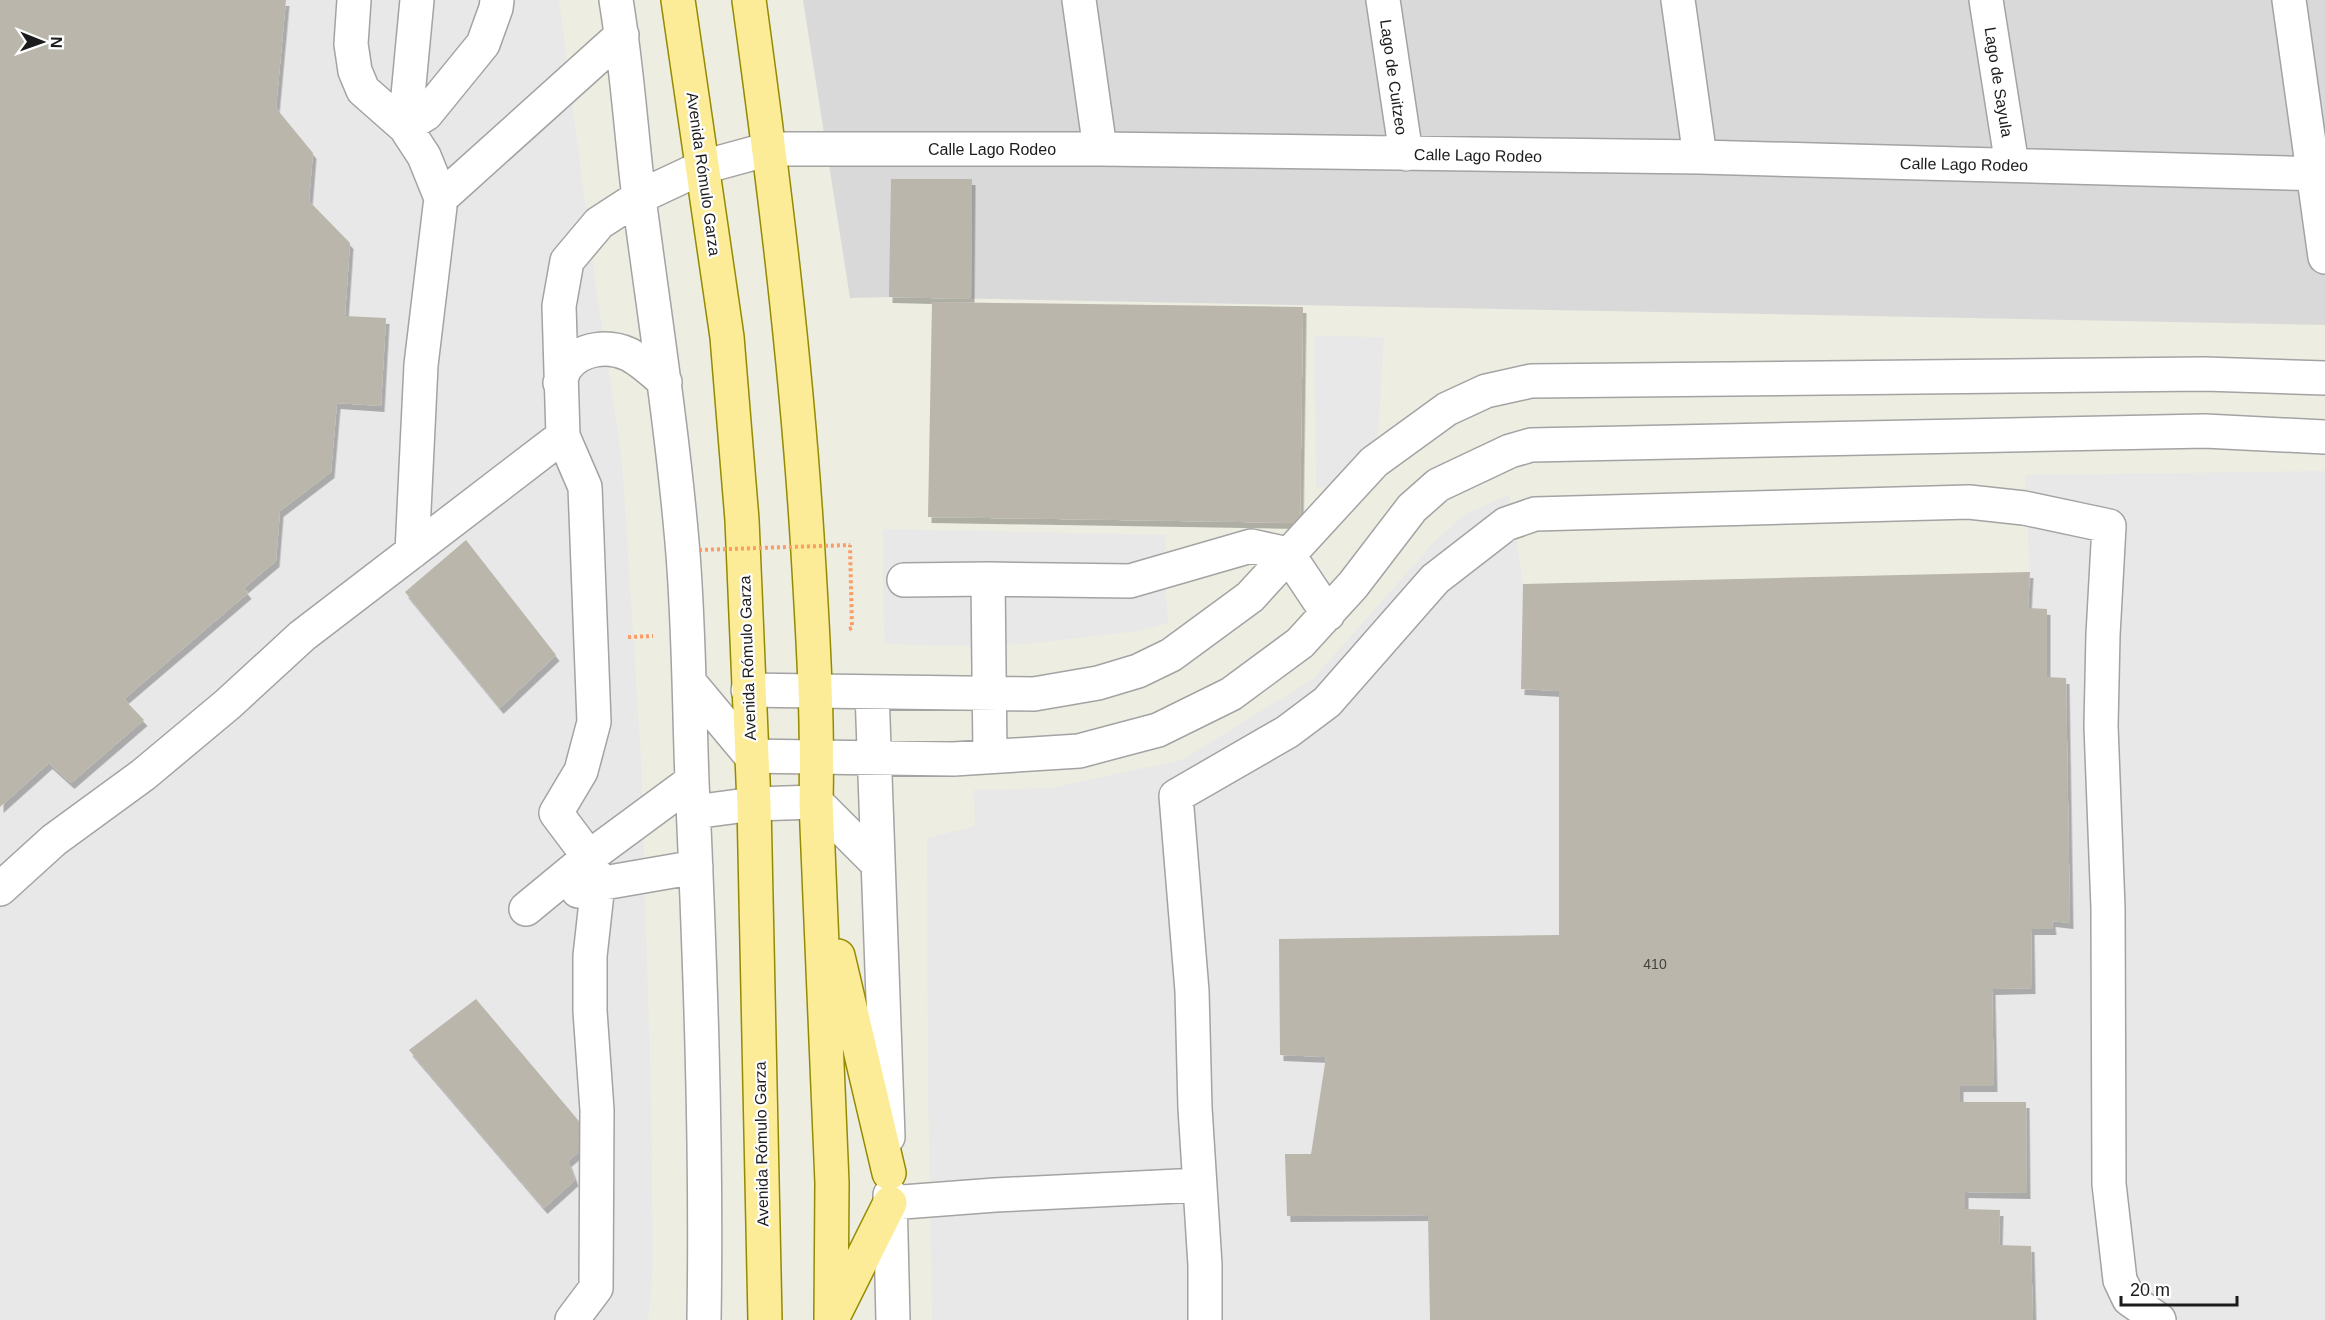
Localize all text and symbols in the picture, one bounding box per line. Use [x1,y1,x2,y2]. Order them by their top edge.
north arrow [12,12,72,72]
street label: Lago de Cuitzeo [1377,18,1410,136]
street label: Lago de Sayula [1981,26,2016,138]
text: N [48,36,65,48]
street label: Avenida Rómulo Garza [684,91,723,257]
street label: Calle Lago Rodeo [928,141,1056,158]
street label: Calle Lago Rodeo [1414,146,1542,165]
street label: Calle Lago Rodeo [1900,155,2028,174]
street label: Avenida Rómulo Garza [736,575,759,741]
house number: 410 [1643,956,1667,972]
street label: Avenida Rómulo Garza [752,1061,771,1227]
scale bar [2121,1269,2236,1307]
text: 20 m [2130,1280,2170,1300]

